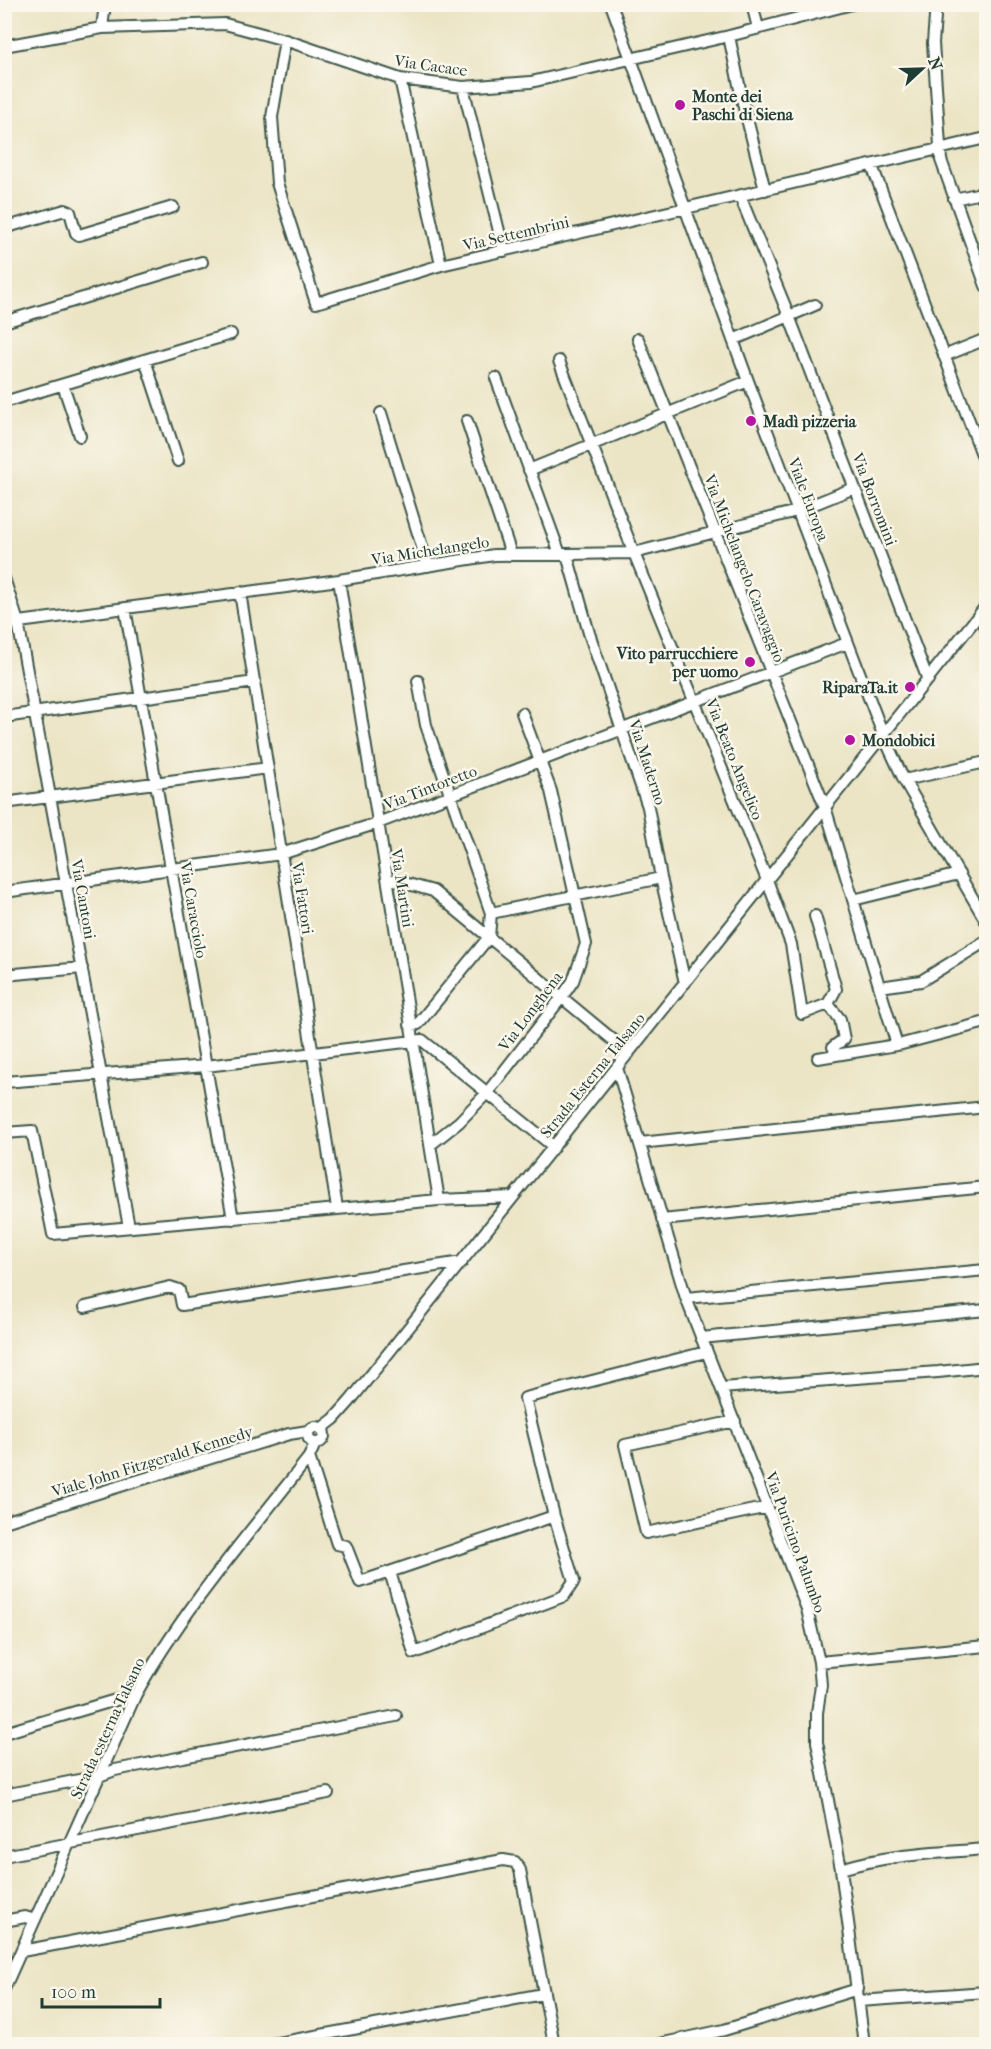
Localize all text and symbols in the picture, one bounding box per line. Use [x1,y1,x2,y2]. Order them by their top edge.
north arrow [892,39,952,99]
street label: Via Cacace [392,51,469,80]
text: N [924,54,947,74]
place label: Monte dei Paschi di Siena [691,87,794,124]
marker: Monte dei Paschi di Siena [673,98,687,112]
street label: Via Settembrini [460,212,571,255]
place label: Madì pizzeria [762,412,857,432]
marker: Madì pizzeria [744,414,758,428]
street label: Via Borromini [848,449,901,549]
street label: Viale Europa [784,454,833,544]
street label: Via Michelangelo Caravaggio [700,471,789,665]
street label: Via Michelangelo [369,532,490,569]
place label: Vito parrucchiere per uomo [616,644,738,682]
marker: Vito parrucchiere per uomo [743,655,757,669]
place label: RiparaTa.it [822,678,898,698]
marker: RiparaTa.it [903,680,917,694]
street label: Via Beato Angelico [701,695,768,823]
street label: Via Maderno [624,716,670,807]
place label: Mondobici [861,731,935,750]
marker: Mondobici [843,733,857,747]
street label: Via Tintoretto [380,761,479,814]
street label: Via Martini [387,846,418,929]
street label: Via Cantoni [67,857,100,941]
street label: Via Caracciolo [176,859,211,960]
street label: Via Fattori [287,860,318,936]
street label: Via Longhena [494,967,567,1056]
street label: Strada Esterna Talsano [536,1009,649,1142]
street label: Viale John Fitzgerald Kennedy [48,1422,255,1501]
street label: Via Puricino Palumbo [761,1468,830,1615]
street label: Strada esterna Talsano [66,1654,149,1802]
scale bar [42,1971,160,2009]
text: 100 m [51,1982,96,2003]

